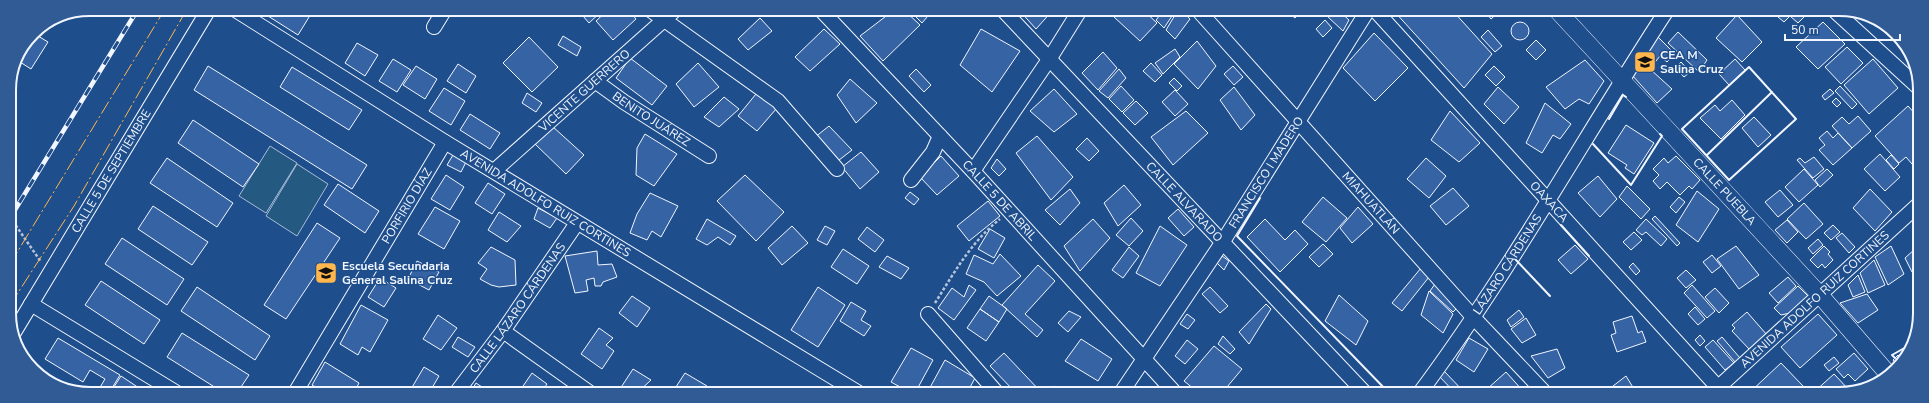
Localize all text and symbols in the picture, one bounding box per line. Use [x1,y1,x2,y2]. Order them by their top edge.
scale bar [1785,16,1900,42]
text: 50 m [1791,22,1819,38]
street label: VICENTE GUERRERO [534,46,634,136]
place label: CEA M Salina Cruz [1660,47,1724,77]
school or university icon: CEA M Salina Cruz [1632,49,1658,75]
street label: BENITO JUÁREZ [609,88,693,150]
street label: CALLE 5 DE SEPTIEMBRE [68,107,155,236]
street label: FRANCISCO I MADERO [1225,114,1307,231]
street label: AVENIDA ADOLFO RUIZ CORTINES [457,145,634,261]
street label: CALLE PUEBLA [1689,154,1760,229]
street label: CALLE 5 DE ABRIL [959,157,1041,244]
street label: CALLE ALVARADO [1142,158,1226,246]
street label: PORFIRIO DÍAZ [378,165,436,247]
street label: MIAHUATLÁN [1339,168,1403,238]
street label: OAXACA [1526,178,1572,226]
street label: LÁZARO CÁRDENAS [1469,211,1546,318]
street label: AVENIDA ADOLFO RUIZ CORTINES [1737,227,1893,371]
street label: CALLE LÁZARO CÁRDENAS [466,240,569,376]
place label: Escuela Secundaria General Salina Cruz [342,258,453,288]
school or university icon: Escuela Secundaria General Salina Cruz [313,260,339,286]

